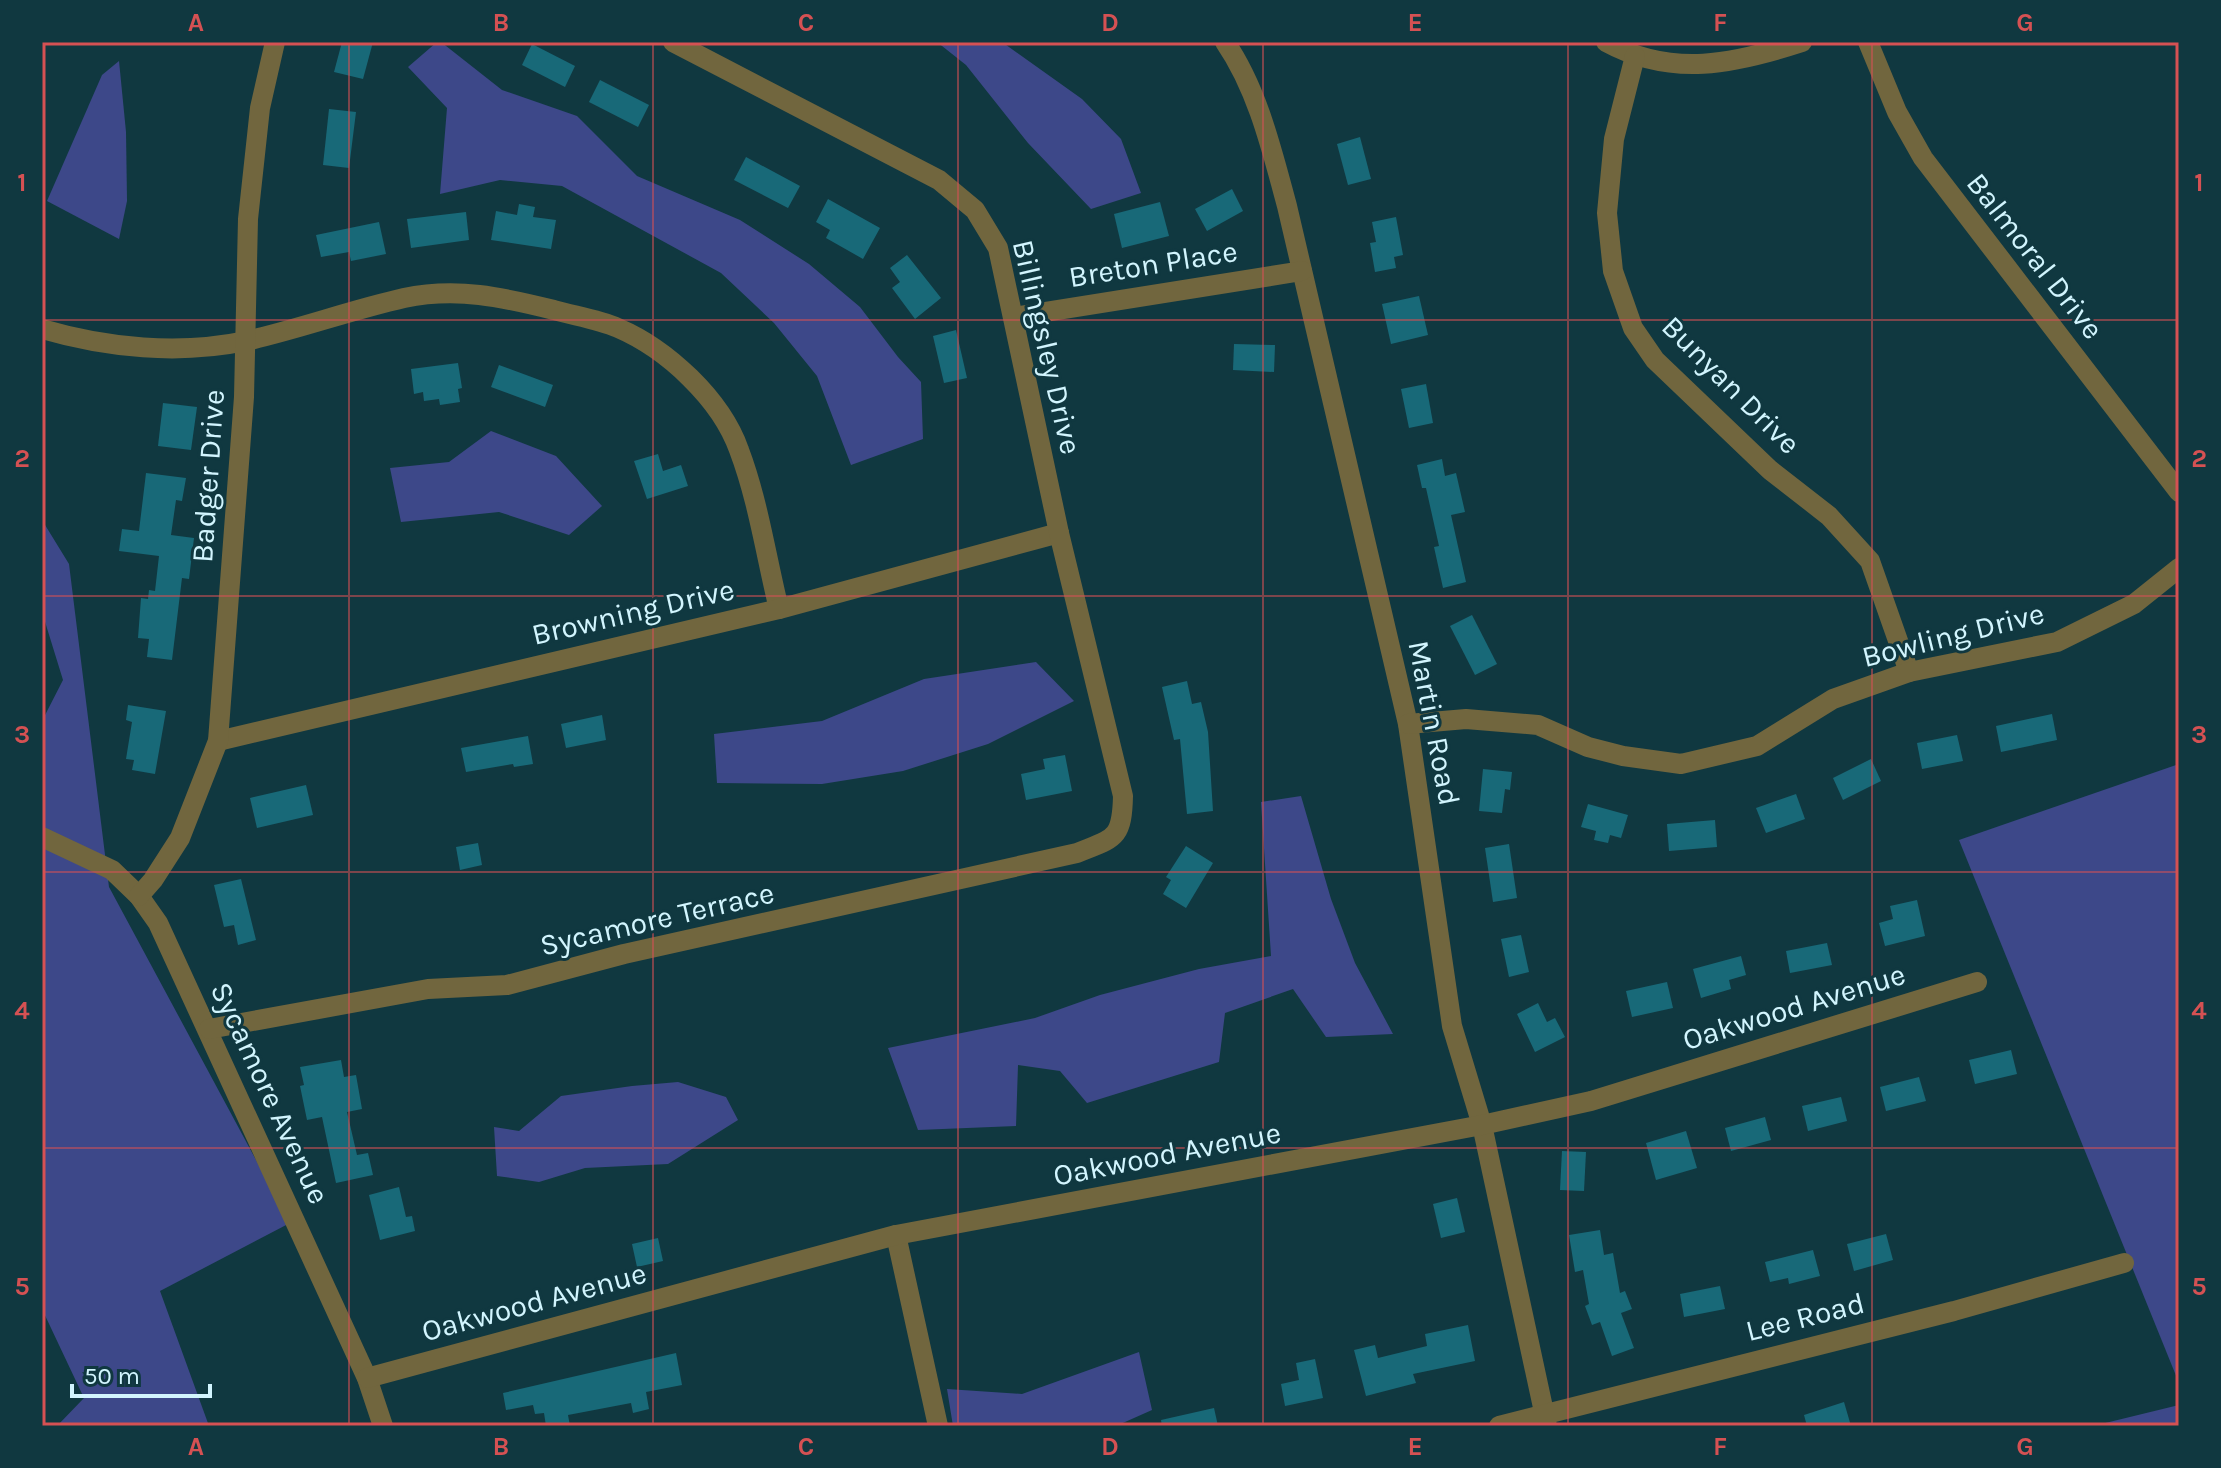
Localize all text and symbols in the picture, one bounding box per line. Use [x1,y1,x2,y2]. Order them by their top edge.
text: A [188,7,204,38]
text: B [493,7,509,38]
text: C [798,7,814,38]
text: D [1101,7,1119,38]
text: E [1407,7,1423,38]
text: F [1713,7,1727,38]
text: G [2016,7,2034,38]
street label: Balmoral Drive [1959,166,2111,346]
text: 1 [17,167,27,198]
text: 1 [2194,167,2204,198]
street label: Breton Place [1066,233,1240,295]
street label: Billingsley Drive [1005,236,1089,458]
street label: Bunyan Drive [1654,308,1808,462]
street label: Badger Drive [184,388,232,564]
text: 2 [14,443,30,474]
text: 2 [2191,443,2207,474]
street label: Browning Drive [528,571,738,653]
street label: Bowling Drive [1858,595,2048,675]
street label: Martin Road [1400,637,1468,809]
text: 3 [14,719,30,750]
text: 3 [2191,719,2207,750]
street label: Sycamore Terrace [536,875,778,963]
street label: Oakwood Avenue [1678,956,1910,1058]
street label: Sycamore Avenue [203,976,337,1210]
text: 4 [14,995,30,1026]
text: 4 [2191,995,2207,1026]
street label: Oakwood Avenue [1050,1114,1284,1194]
street label: Oakwood Avenue [418,1255,650,1349]
text: 5 [14,1271,30,1302]
text: 5 [2191,1271,2207,1302]
street label: Lee Road [1742,1285,1868,1349]
scale bar [72,1348,210,1398]
text: 50 m [84,1362,140,1390]
text: A [188,1431,204,1462]
text: B [493,1431,509,1462]
text: C [798,1431,814,1462]
text: D [1101,1431,1119,1462]
text: E [1407,1431,1423,1462]
text: F [1713,1431,1727,1462]
text: G [2016,1431,2034,1462]

